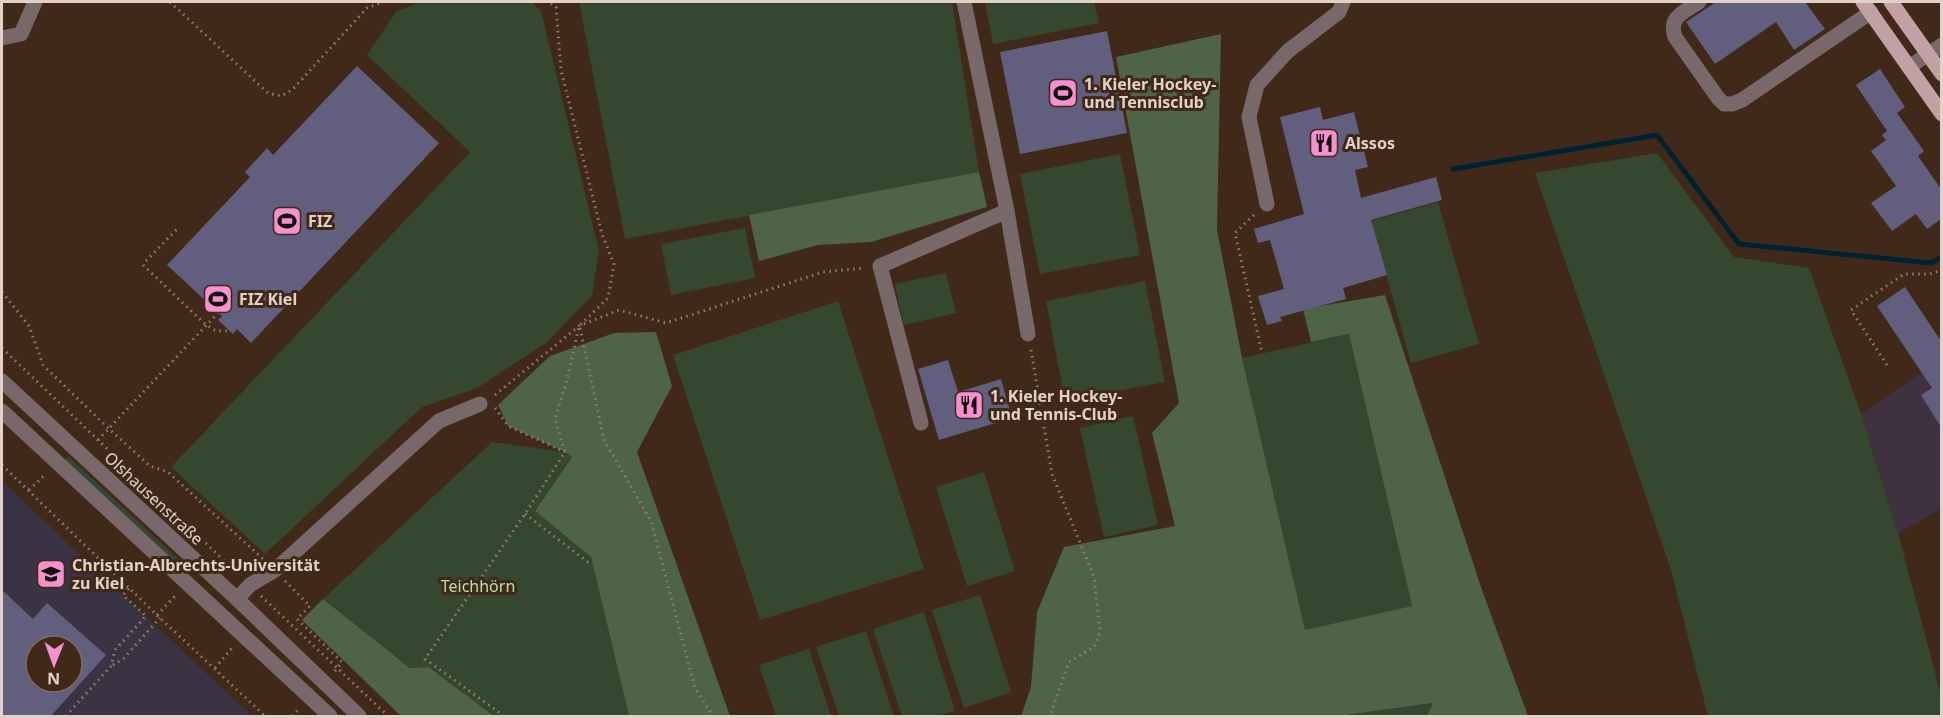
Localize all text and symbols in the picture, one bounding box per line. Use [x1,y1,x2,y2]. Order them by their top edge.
place label: 1. Kieler Hockey- und Tennisclub [1084,73,1216,113]
sports icon: 1. Kieler Hockey- und Tennisclub [1047,77,1079,109]
restaurant icon: Alssos [1308,127,1340,159]
place label: Alssos [1345,132,1395,154]
sports icon: FIZ [271,205,303,237]
place label: FIZ [308,210,332,232]
sports icon: FIZ Kiel [202,283,234,315]
place label: FIZ Kiel [239,288,297,310]
place label: 1. Kieler Hockey- und Tennis-Club [990,385,1122,425]
restaurant icon: 1. Kieler Hockey- und Tennis-Club [953,389,985,421]
street label: Olshausenstraße [100,446,208,550]
place label: Christian-Albrechts-Universität zu Kiel [72,554,320,594]
school or university icon: Christian-Albrechts-Universität zu Kiel [35,558,67,590]
park label: Teichhörn [441,575,515,597]
north arrow [24,634,84,694]
text: N [47,668,60,690]

